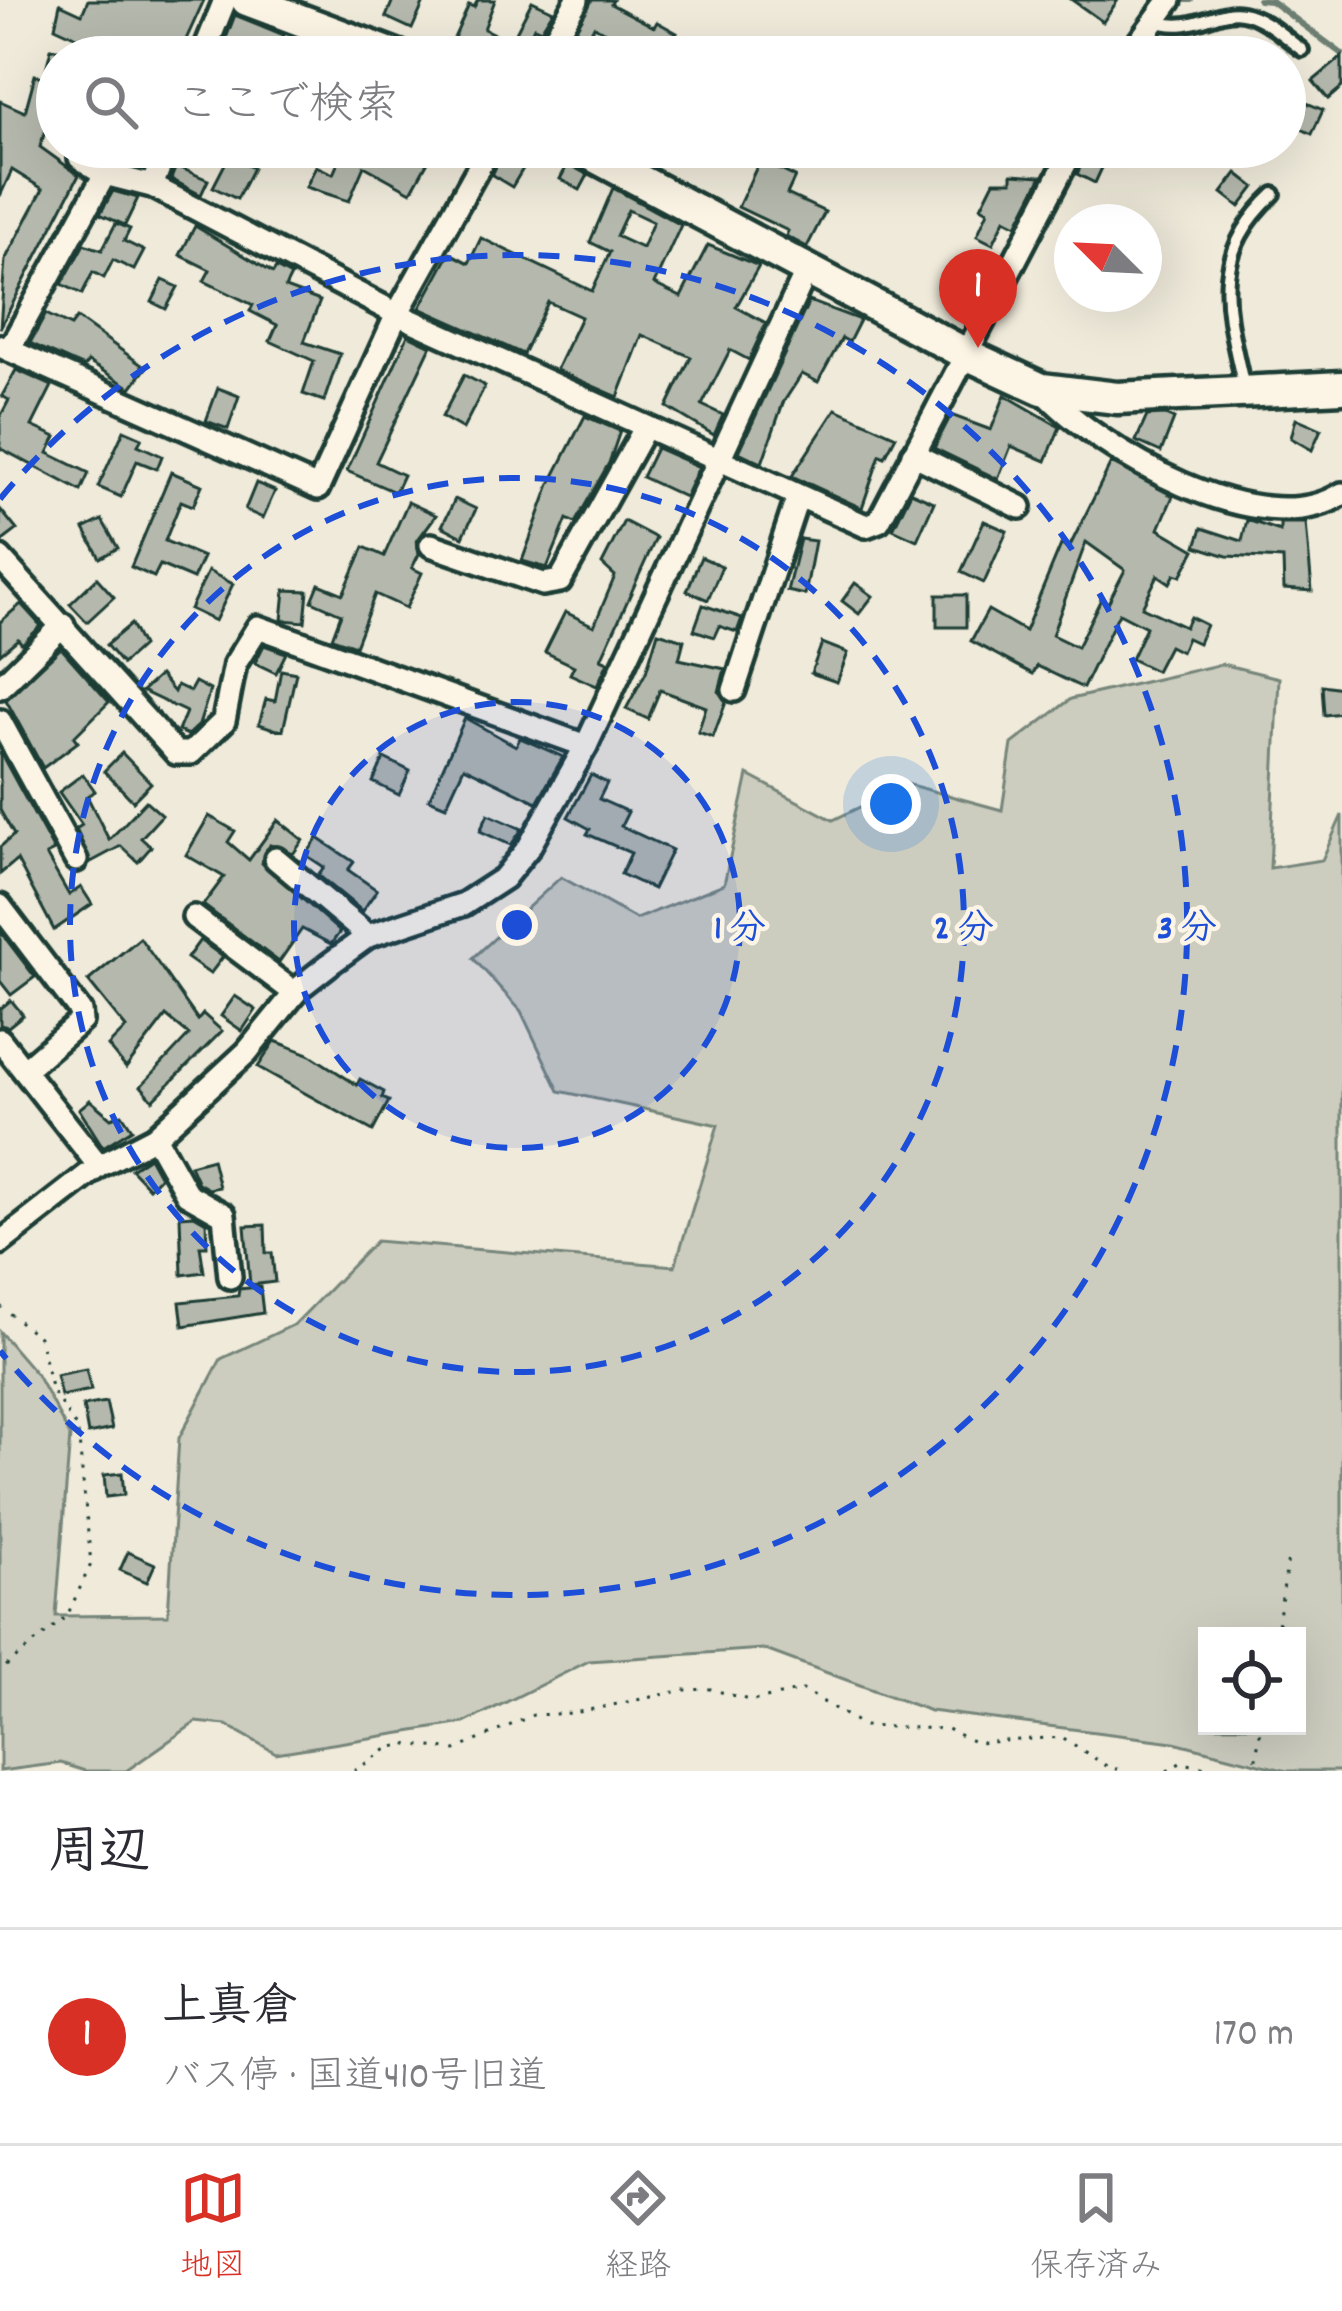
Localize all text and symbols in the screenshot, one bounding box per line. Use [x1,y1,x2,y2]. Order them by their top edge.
search box [36,36,1306,168]
icon: search [78,69,144,135]
text: ここで検索 [174,76,399,140]
north arrow [1054,204,1162,312]
pin: 1 [939,249,1017,348]
your location [861,774,921,834]
centre of rings [496,904,538,946]
text: 1 分 [714,905,766,957]
text: 2 分 [934,905,994,957]
text: 3 分 [1157,905,1217,957]
map controls [1198,1627,1306,1735]
button: locate [1198,1627,1306,1735]
text: 周辺 [48,1820,150,1892]
text: 上真倉 [162,1978,297,2042]
text: 1 [83,2009,91,2064]
text: 170 m [1214,2009,1294,2064]
text: バス停 · 国道410号旧道 [162,2052,547,2107]
tab: 地図 [180,2165,246,2292]
tab: 経路 [605,2165,671,2292]
tab: 保存済み [1030,2165,1162,2292]

